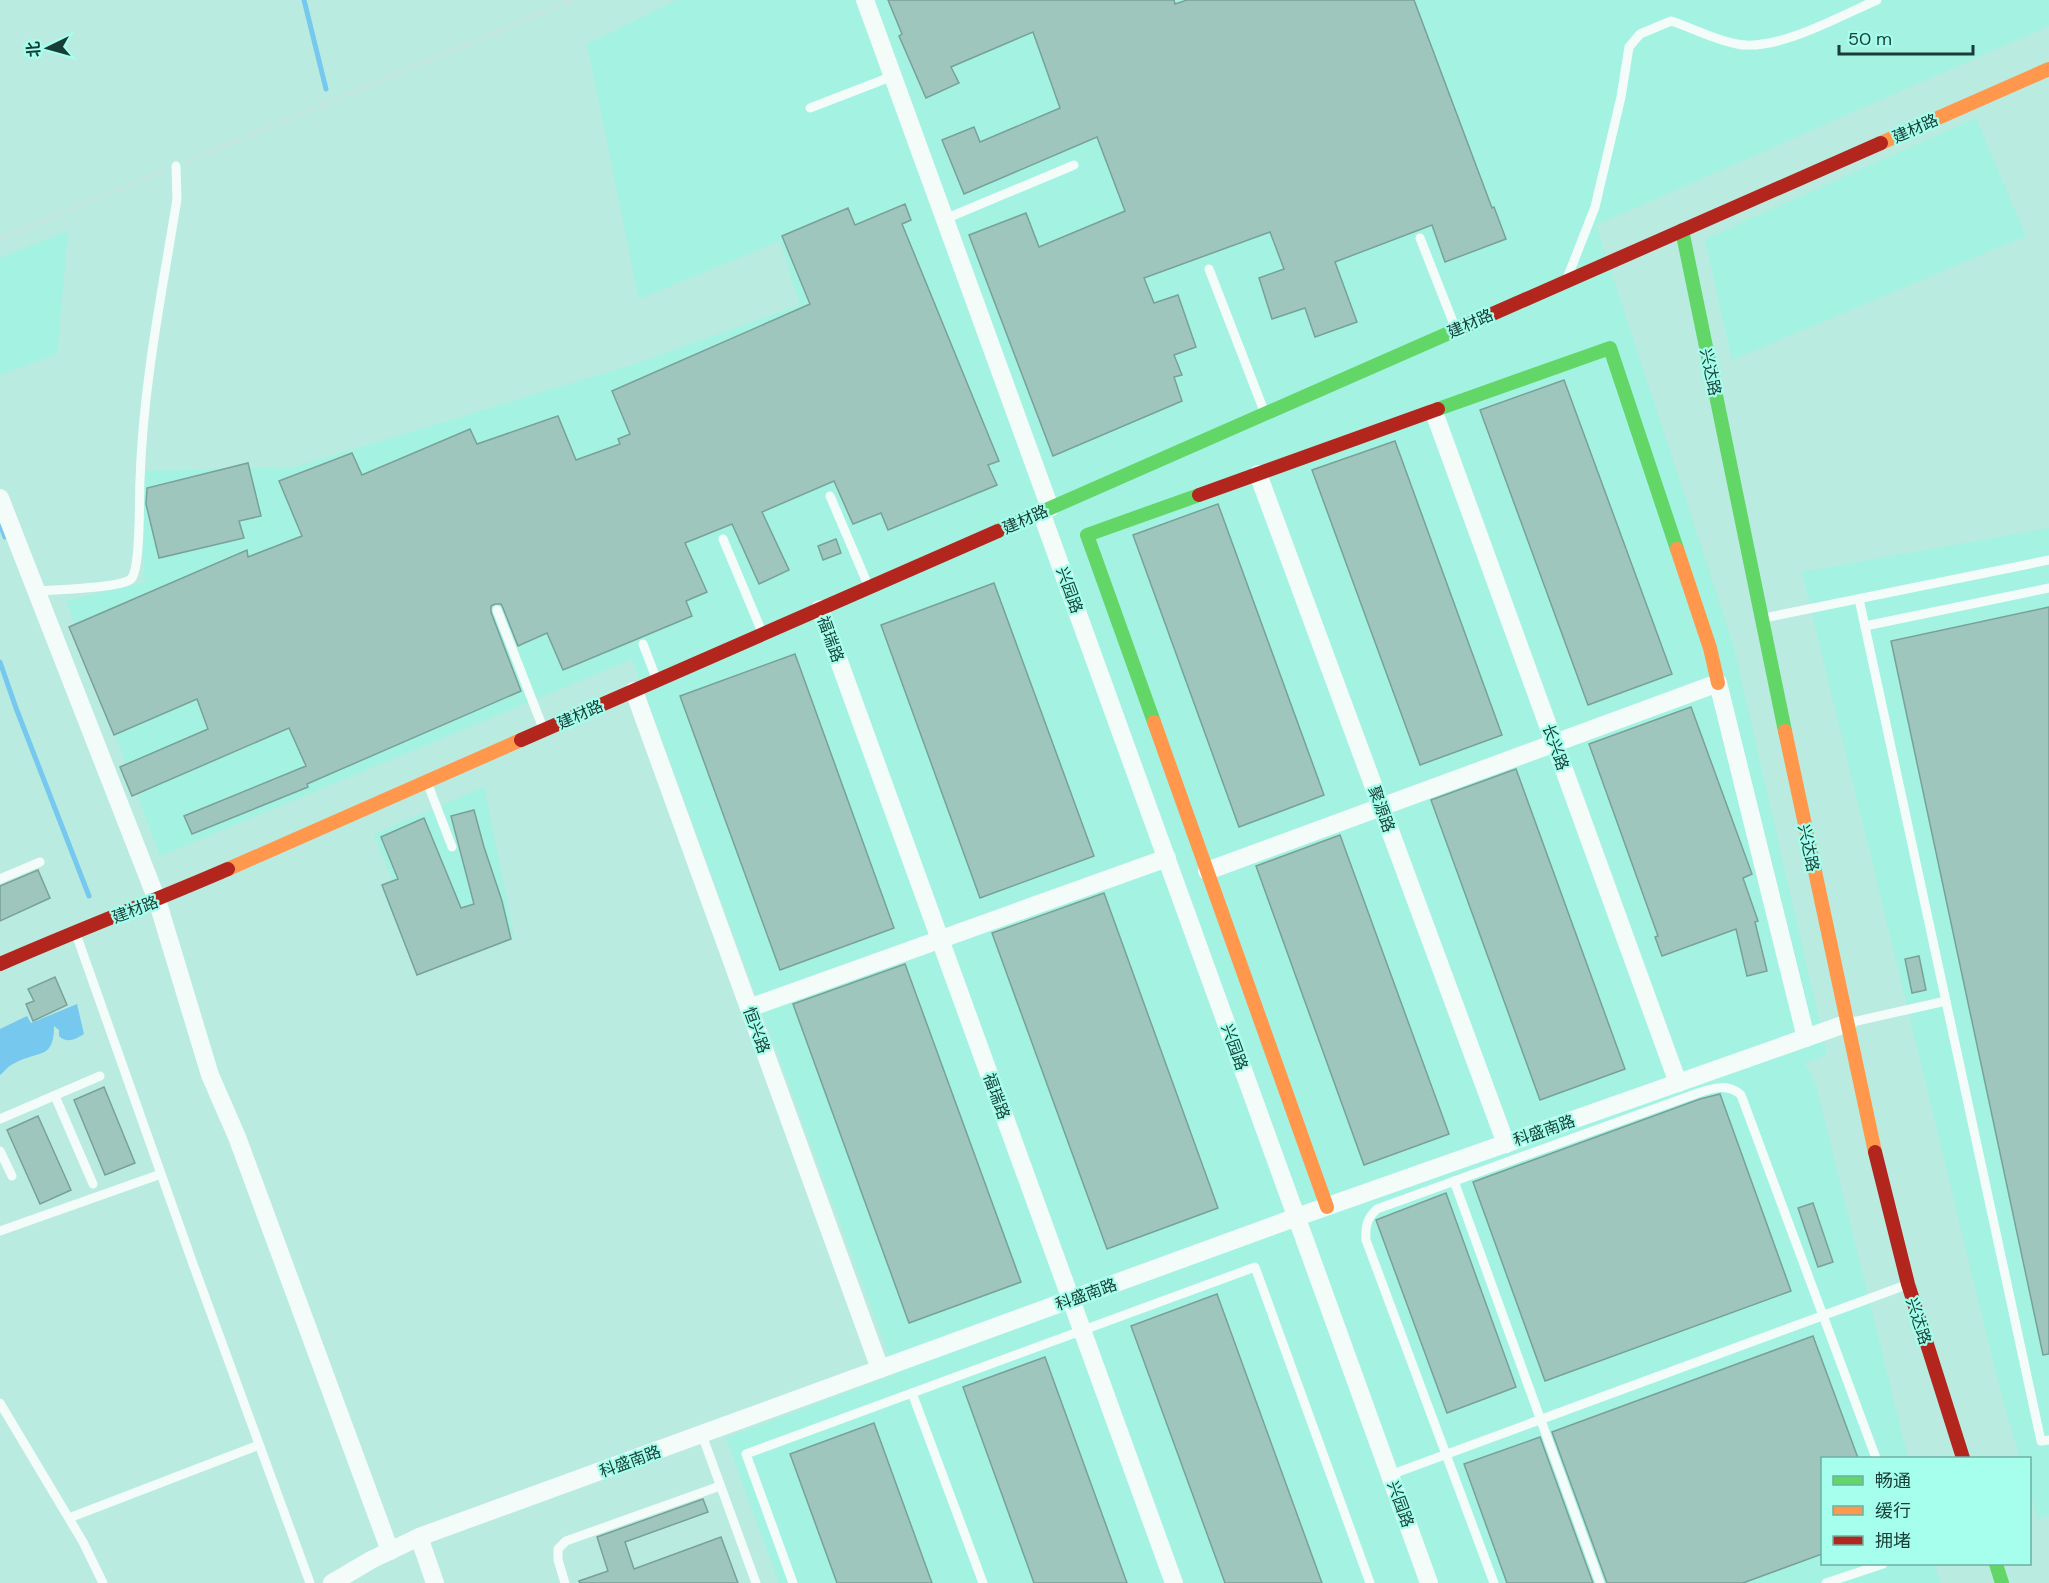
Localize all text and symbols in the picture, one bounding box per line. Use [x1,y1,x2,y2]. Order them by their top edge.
north arrow [18,18,78,78]
scale bar [1839,18,1972,56]
text: 50 m [1848,27,1892,51]
text: 北 [22,40,45,58]
street label: 建材路 [1889,109,1941,148]
street label: 建材路 [1444,304,1496,343]
street label: 兴达路 [1695,346,1726,398]
street label: 建材路 [999,500,1051,539]
street label: 兴园路 [1051,564,1088,616]
street label: 福瑞路 [812,613,849,665]
street label: 建材路 [554,695,606,734]
street label: 长兴路 [1537,721,1574,773]
street label: 聚源路 [1363,783,1400,835]
street label: 兴达路 [1793,822,1824,874]
street label: 建材路 [109,891,161,928]
street label: 恒兴路 [738,1004,775,1056]
street label: 兴园路 [1216,1021,1253,1073]
street label: 福瑞路 [978,1070,1015,1122]
street label: 科盛南路 [1510,1110,1578,1151]
street label: 科盛南路 [1053,1274,1120,1315]
street label: 兴达路 [1901,1295,1936,1347]
street label: 科盛南路 [597,1441,664,1482]
legend [1821,1457,2031,1565]
text: 畅通 [1875,1469,1911,1493]
street label: 兴园路 [1382,1478,1419,1530]
text: 缓行 [1875,1499,1911,1523]
text: 拥堵 [1875,1529,1911,1553]

